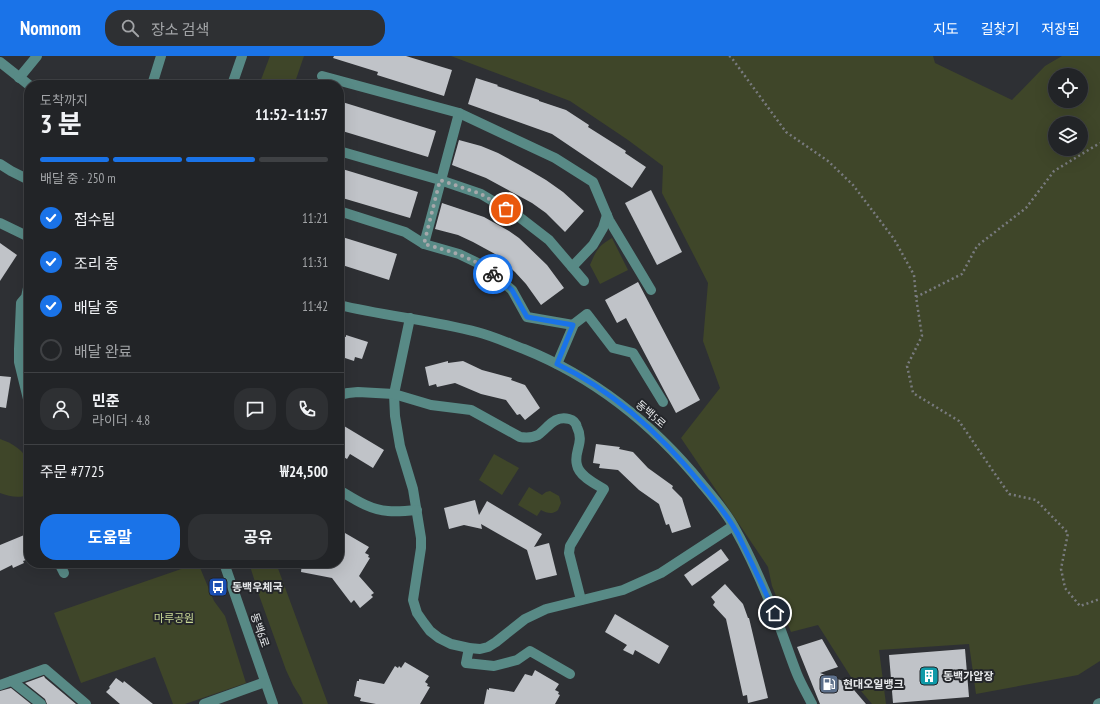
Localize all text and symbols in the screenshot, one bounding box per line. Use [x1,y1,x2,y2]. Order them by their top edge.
search box [105,10,385,46]
text: Nomnom [20,16,81,40]
icon: search [119,17,141,39]
text: 장소 검색 [151,20,209,39]
text: 지도 [933,20,959,38]
text: 길찾기 [981,20,1019,38]
text: 저장됨 [1041,20,1080,38]
map controls [1048,68,1088,156]
button: locate [1048,68,1088,108]
text: 도착까지 [40,92,88,109]
text: 11:52–11:57 [255,105,328,124]
text: 3 분 [40,107,82,140]
button: layers [1048,116,1088,156]
text: 배달 중 · 250 m [40,170,116,187]
pin [489,192,523,226]
icon: bag [495,198,517,220]
icon: check [40,207,62,229]
text: 접수됨 [74,210,115,229]
text: 11:21 [302,210,328,227]
icon: check [40,251,62,273]
text: 조리 중 [74,254,119,273]
text: 11:31 [302,254,328,271]
courier [473,254,513,294]
icon: bike [482,263,504,285]
icon: check [40,295,62,317]
text: 배달 중 [74,298,119,317]
text: 11:42 [302,298,328,315]
text: 배달 완료 [74,342,132,361]
button: person [40,388,82,430]
button: chat [234,388,276,430]
button: phone [286,388,328,430]
text: 민준 [92,391,120,410]
street label: 동백5로 [633,397,669,431]
text: 라이더 · 4.8 [92,412,150,429]
text: 주문 #7725 [40,462,105,481]
text: ₩24,500 [280,462,328,481]
button: 도움말 [40,514,180,560]
button: 공유 [188,514,328,560]
bus stop icon: 동백우체국 [207,576,229,598]
place label: 동백우체국 [232,580,283,594]
pin [758,596,792,630]
icon: home [764,602,786,624]
park label: 마루공원 [154,611,194,625]
street label: 동백6로 [248,611,272,649]
building icon: 동백가압장 [918,665,940,687]
place label: 동백가압장 [943,669,994,683]
fuel station icon: 현대오일뱅크 [818,673,840,695]
place label: 현대오일뱅크 [843,677,904,691]

